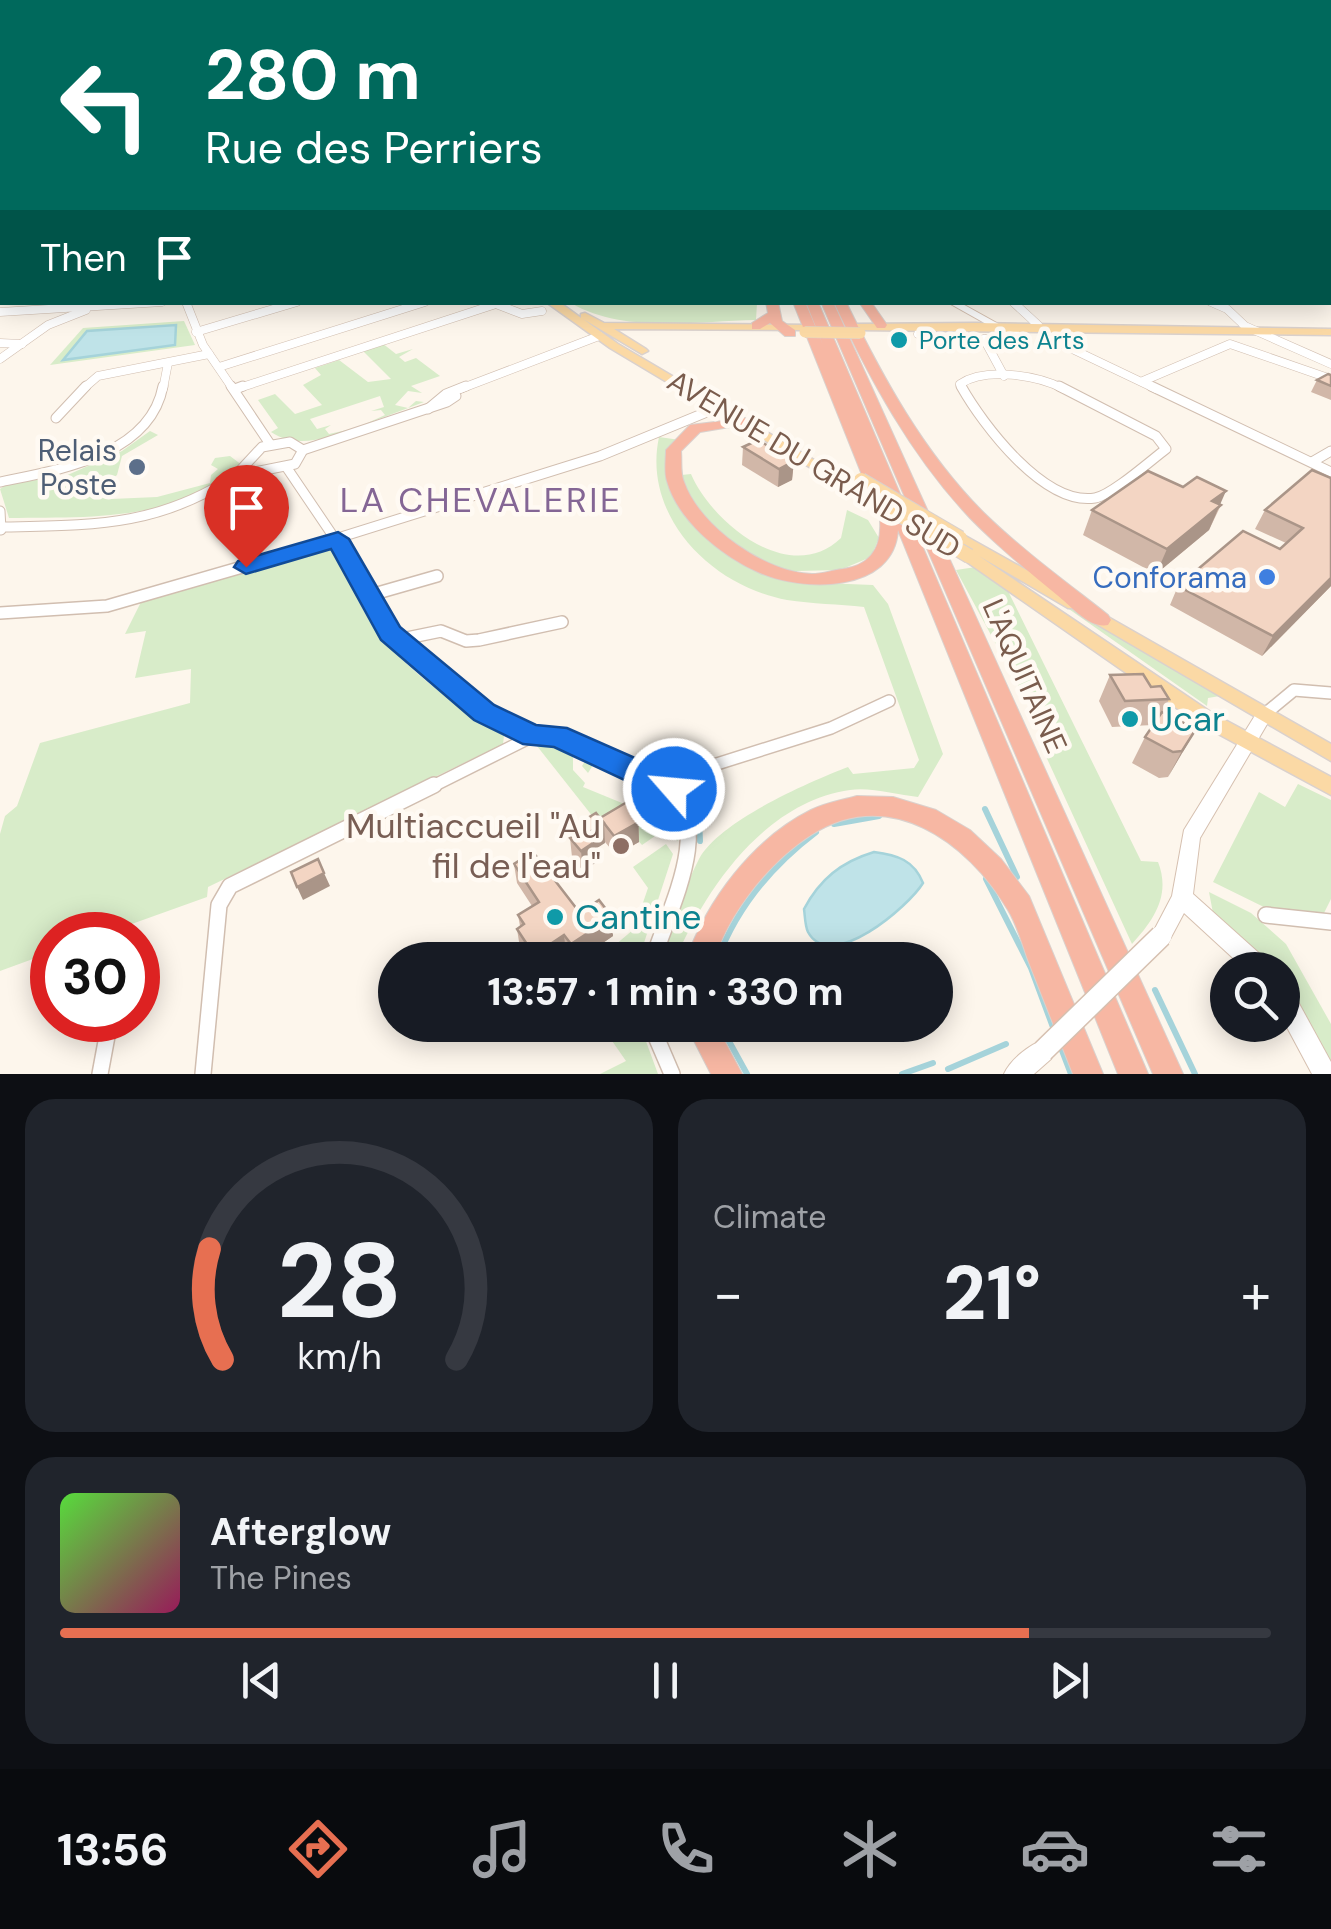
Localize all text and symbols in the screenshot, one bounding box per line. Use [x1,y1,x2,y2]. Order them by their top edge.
text: 280 m [205,30,421,121]
icon: left [40,40,170,170]
text: Rue des Perriers [205,118,543,177]
icon: arrive [147,230,202,285]
text: Then [40,233,127,283]
place label: Porte des Arts [919,324,1084,357]
marker: Porte des Arts [888,329,910,351]
street label: AVENUE DU GRAND SUD [660,361,968,567]
place label: Relais Poste [38,431,117,504]
marker: Relais Poste [126,456,148,478]
pin [204,465,289,568]
district label: LA CHEVALERIE [340,477,622,523]
icon: arrive [219,480,274,535]
place label: Conforama [1093,558,1247,597]
marker: Conforama [1256,566,1278,588]
street label: L'AQUITAINE [974,593,1076,759]
place label: Ucar [1150,696,1225,742]
marker: Ucar [1119,708,1141,730]
position arrow [622,737,726,841]
place label: Multiaccueil "Au fil de l'eau" [346,803,601,889]
marker: Multiaccueil "Au fil de l'eau" [610,835,632,857]
place label: Cantine [575,894,701,940]
marker: Cantine [544,906,566,928]
speed limit sign: 30 [30,912,160,1042]
map controls [1210,952,1300,1042]
button: search [1210,952,1300,1042]
text: 13:57 · 1 min · 330 m [488,967,843,1017]
text: Climate [713,1196,827,1238]
text: 28 [276,1214,402,1349]
text: 21° [943,1245,1041,1342]
text: − [713,1258,743,1330]
text: + [1241,1258,1271,1330]
text: km/h [297,1334,381,1380]
text: Afterglow [210,1507,391,1557]
text: The Pines [210,1557,352,1599]
icon: previous [234,1653,289,1708]
icon: pause [638,1653,693,1708]
icon: next [1042,1653,1097,1708]
icon: directions [283,1814,353,1884]
icon: music [467,1814,537,1884]
icon: phone [651,1814,721,1884]
icon: climate [835,1814,905,1884]
icon: car [1020,1814,1090,1884]
icon: filters [1204,1814,1274,1884]
text: 13:56 [57,1820,169,1879]

